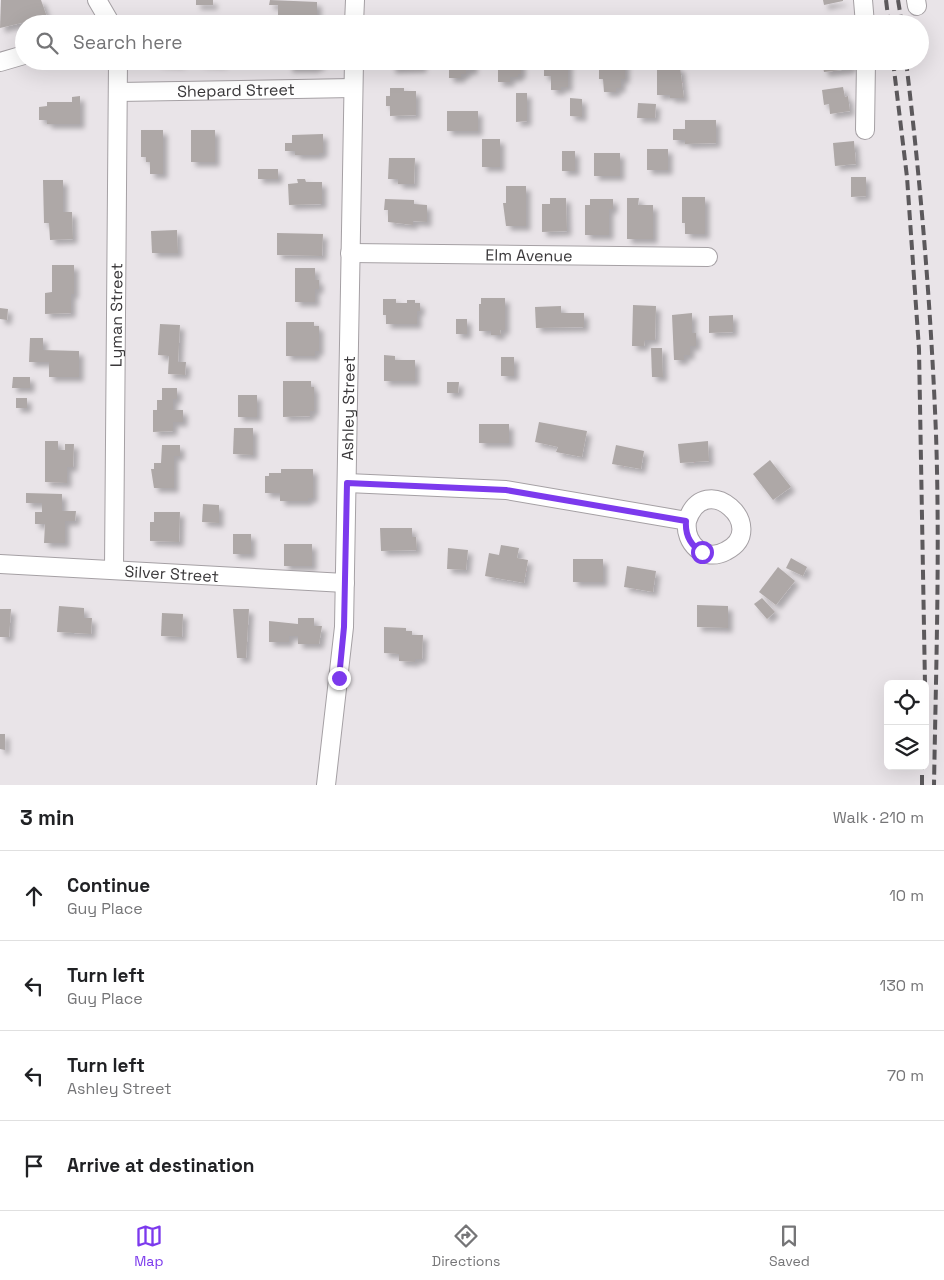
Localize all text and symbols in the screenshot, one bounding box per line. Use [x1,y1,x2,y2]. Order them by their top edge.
search box [15,15,929,70]
icon: search [33,29,61,57]
text: Search here [73,30,183,55]
street label: Shepard Street [177,78,295,101]
street label: Elm Avenue [485,244,573,266]
street label: Lyman Street [105,263,127,367]
street label: Ashley Street [336,356,359,461]
route start [691,541,714,564]
street label: Silver Street [124,560,220,587]
route end [328,667,351,690]
map controls [884,680,929,770]
button: locate [884,680,929,725]
button: layers [884,725,929,770]
text: 3 min [20,804,75,831]
text: Walk · 210 m [833,807,924,828]
text: Continue [67,873,150,898]
icon: ahead [20,882,48,910]
text: 10 m [889,885,924,906]
text: Guy Place [67,898,143,919]
text: Turn left [67,963,145,988]
icon: left [20,972,48,1000]
text: 130 m [880,975,924,996]
text: Guy Place [67,988,143,1009]
text: Turn left [67,1053,145,1078]
icon: left [20,1062,48,1090]
text: 70 m [887,1065,924,1086]
text: Ashley Street [67,1078,172,1099]
icon: arrive [20,1152,48,1180]
text: Arrive at destination [67,1153,255,1178]
tab: Map [134,1222,163,1270]
tab: Directions [432,1222,500,1270]
tab: Saved [769,1222,810,1270]

